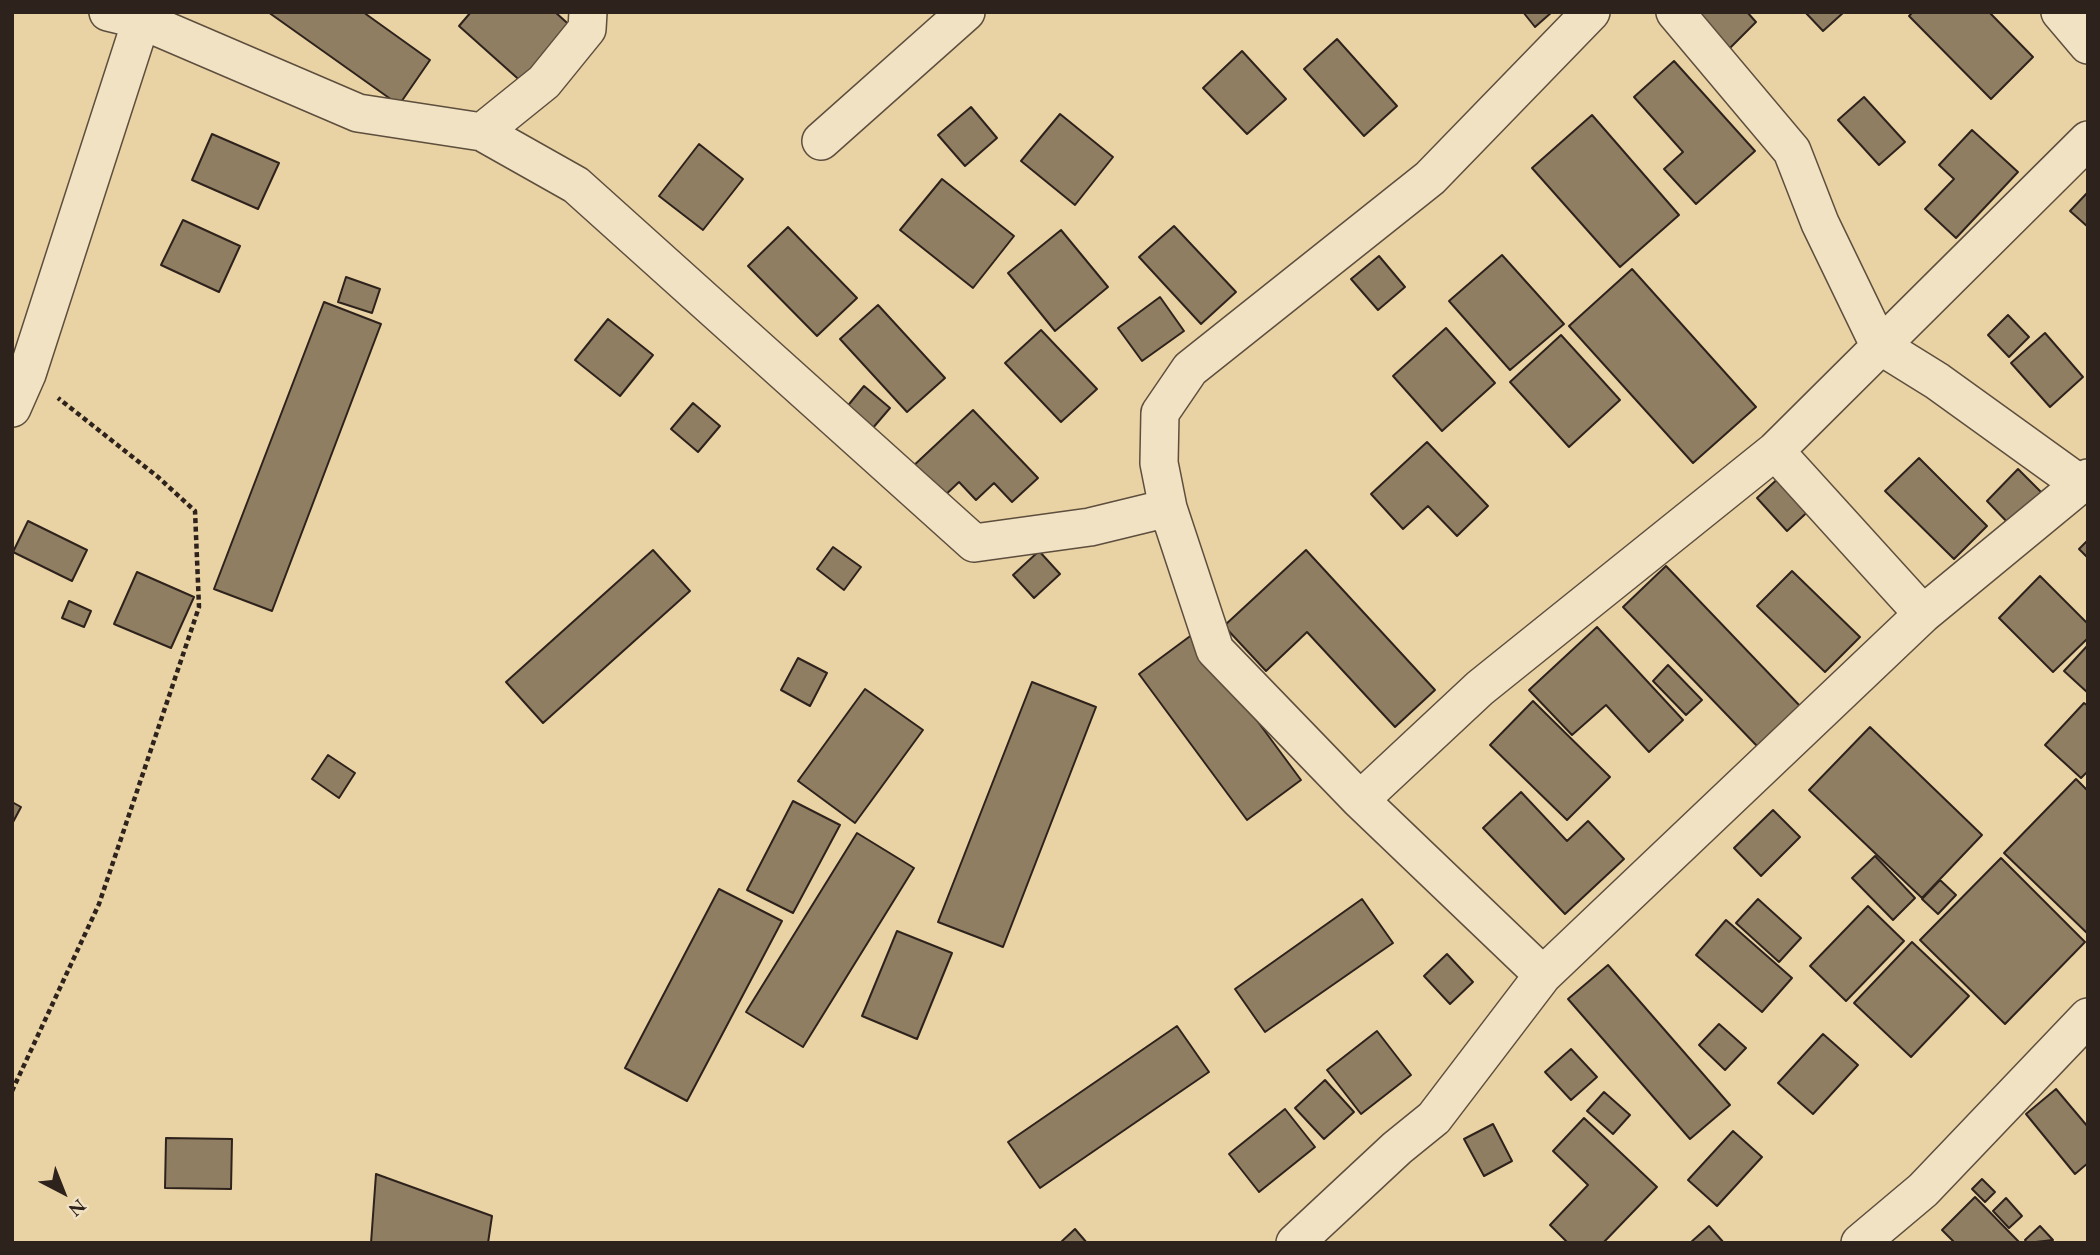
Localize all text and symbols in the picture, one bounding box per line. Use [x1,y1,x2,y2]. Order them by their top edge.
north arrow [28,1157,98,1227]
text: N [63,1194,91,1222]

